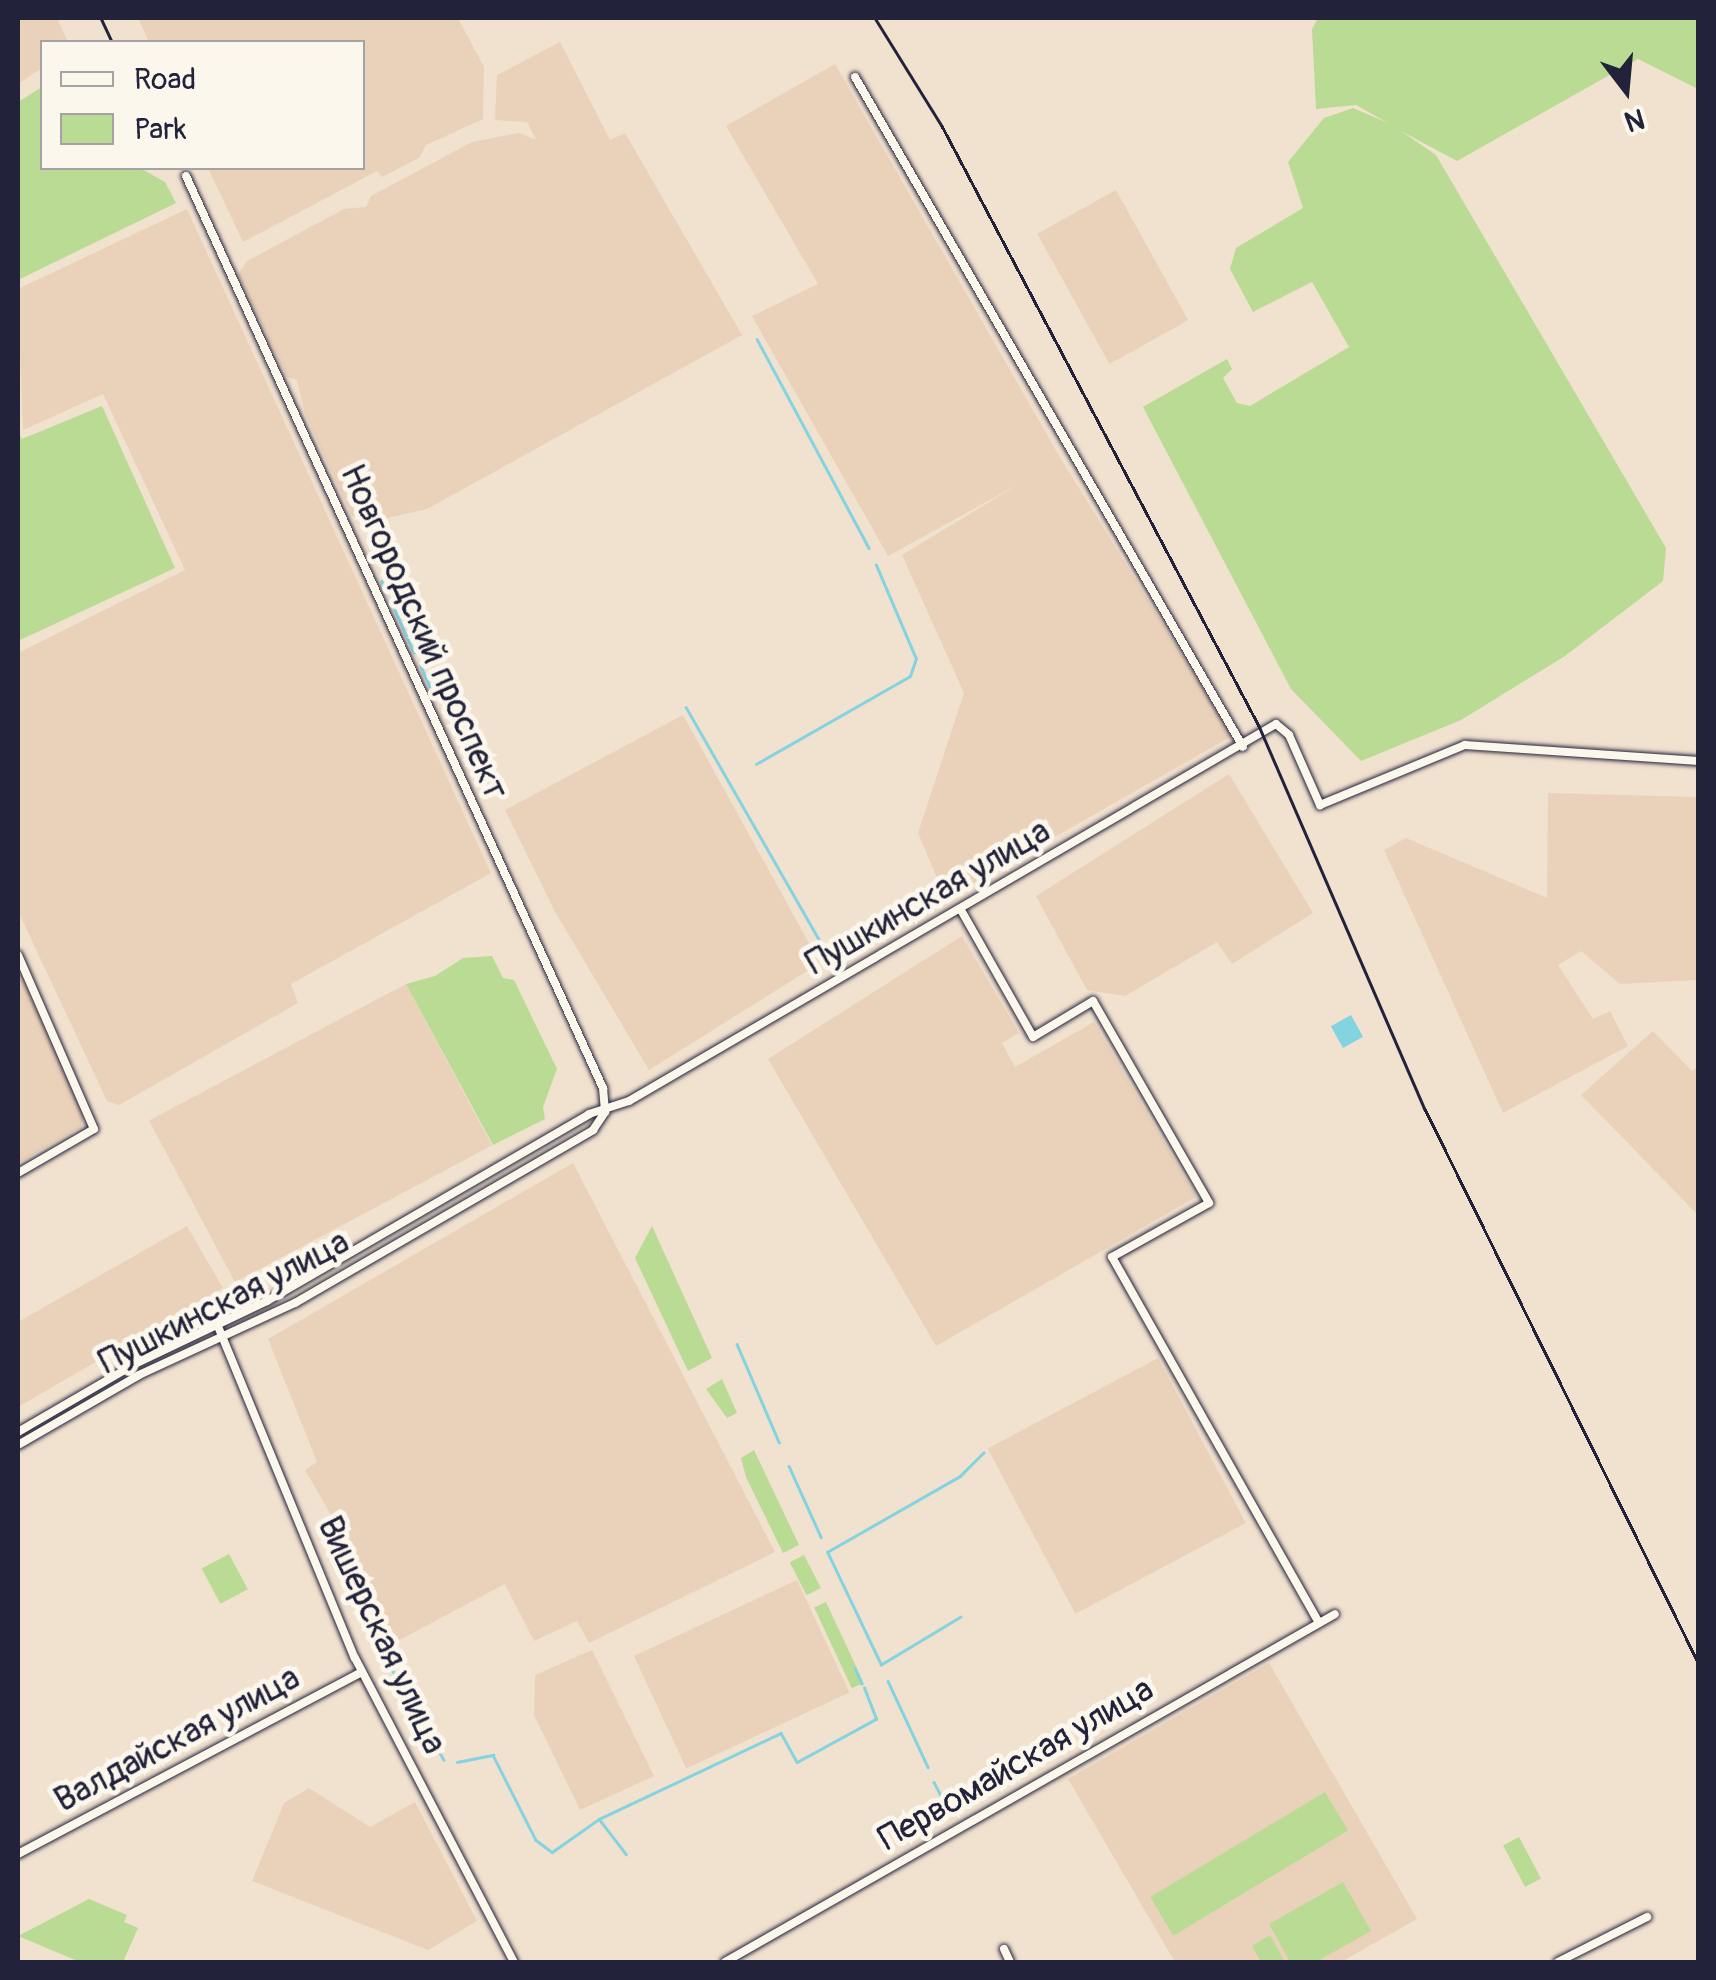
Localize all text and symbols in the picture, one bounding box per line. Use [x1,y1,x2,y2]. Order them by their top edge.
legend [40,40,365,170]
north arrow [1576,40,1676,140]
text: Road [134,61,196,98]
text: N [1620,100,1648,139]
text: Park [134,111,187,148]
street label: Новгородский проспект [331,458,517,806]
street label: Пушкинская улица [798,810,1058,984]
street label: Пушкинская улица [92,1221,356,1383]
street label: Вишерская улица [309,1510,455,1760]
street label: Валдайская улица [47,1657,307,1821]
street label: Первомайская улица [871,1668,1161,1860]

